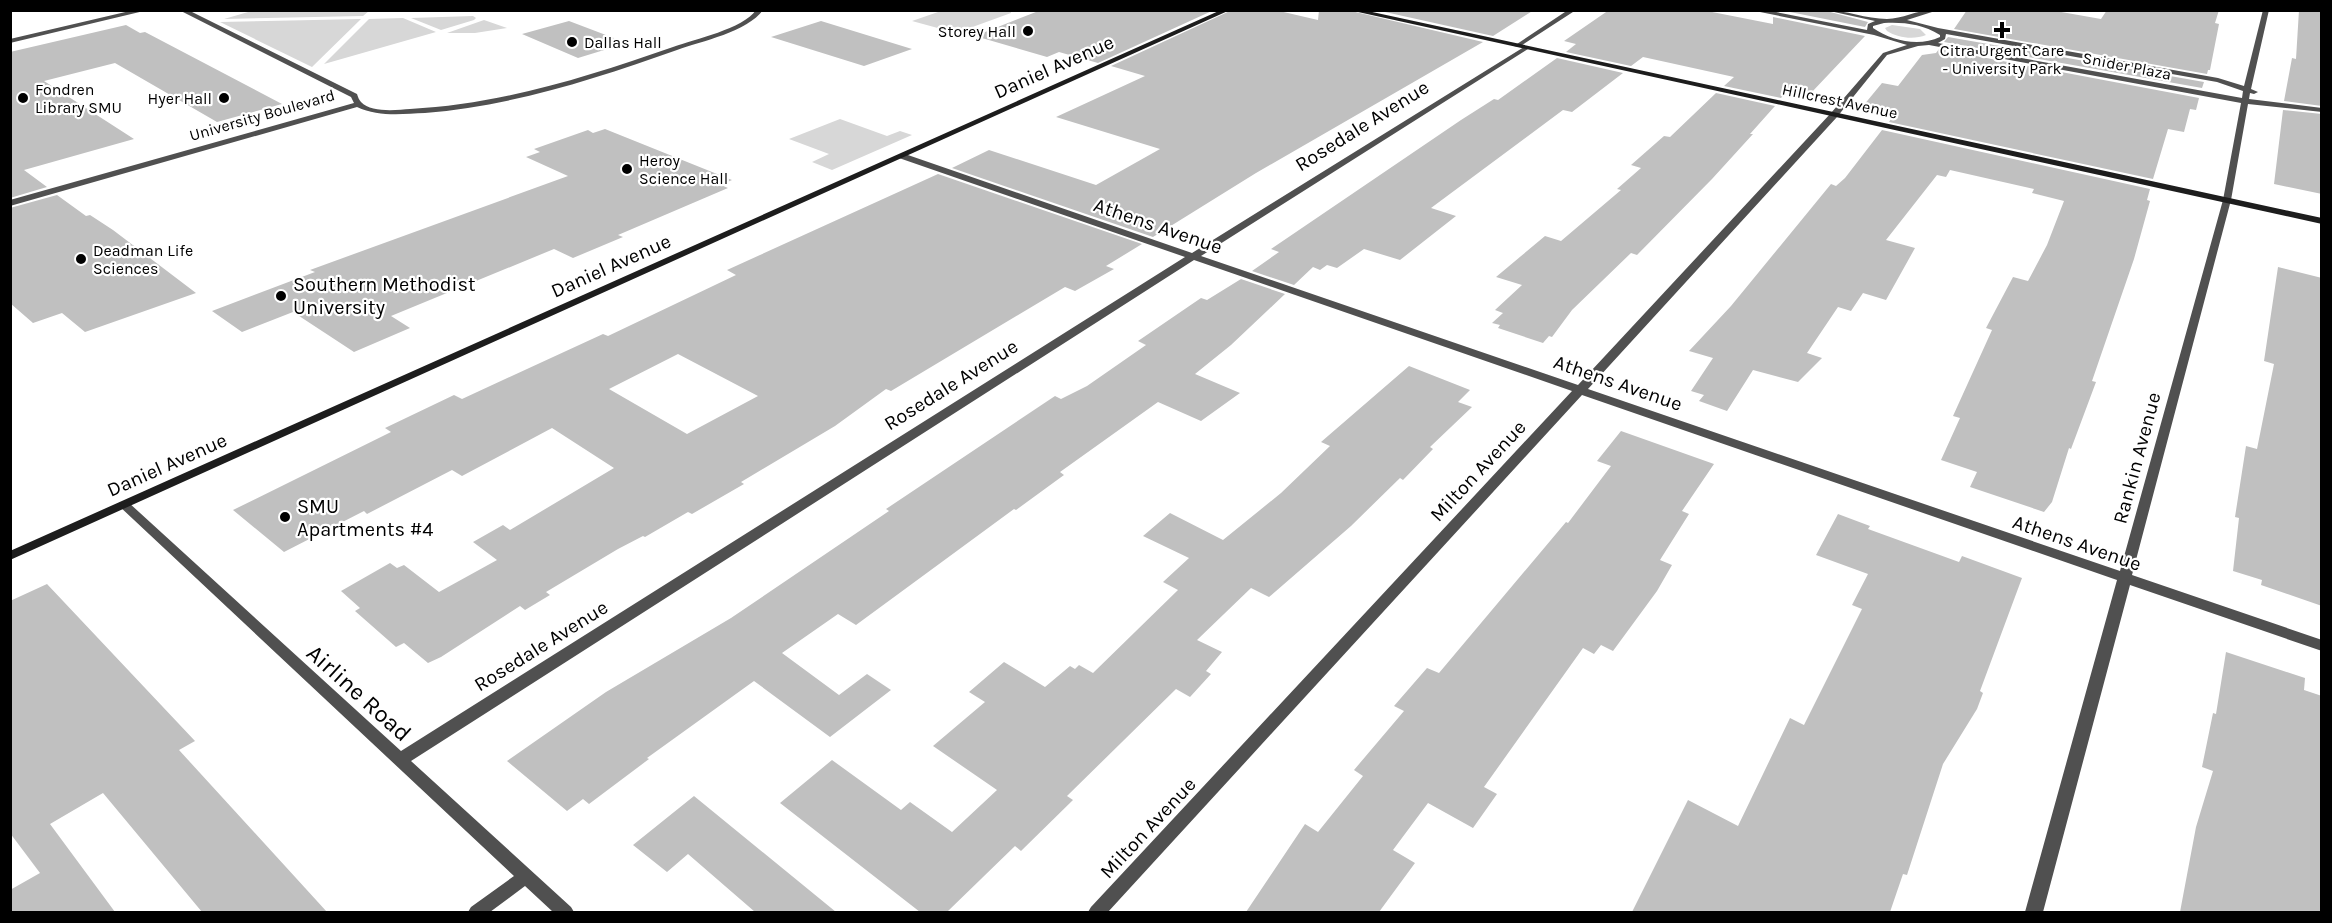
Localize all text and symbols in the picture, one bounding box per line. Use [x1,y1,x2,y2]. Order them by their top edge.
marker: Citra Urgent Care - University Park [1993,21,2011,39]
place label: Storey Hall [938,22,1016,41]
marker: Storey Hall [1021,24,1035,38]
street label: Daniel Avenue [991,30,1117,104]
place label: Dallas Hall [584,33,662,52]
marker: Dallas Hall [565,35,579,49]
place label: Citra Urgent Care - University Park [1940,41,2064,78]
street label: Snider Plaza [2081,48,2173,84]
street label: Rosedale Avenue [1291,76,1433,176]
street label: Hillcrest Avenue [1781,79,1899,123]
place label: Fondren Library SMU [35,80,122,117]
street label: University Boulevard [187,85,337,145]
place label: Hyer Hall [148,89,212,108]
marker: Fondren Library SMU [16,91,30,105]
marker: Hyer Hall [217,91,231,105]
place label: Heroy Science Hall [639,151,728,188]
marker: Heroy Science Hall [620,162,634,176]
street label: Athens Avenue [1091,193,1225,259]
street label: Daniel Avenue [548,229,674,303]
place label: Deadman Life Sciences [93,241,193,278]
marker: Deadman Life Sciences [74,252,88,266]
place label: Southern Methodist University [293,273,476,319]
marker: Southern Methodist University [274,289,288,303]
street label: Rosedale Avenue [880,335,1022,435]
street label: Athens Avenue [1551,350,1685,416]
street label: Rankin Avenue [2108,390,2166,526]
street label: Milton Avenue [1425,416,1531,526]
street label: Daniel Avenue [104,428,230,502]
place label: SMU Apartments #4 [297,495,433,541]
marker: SMU Apartments #4 [278,510,292,524]
street label: Athens Avenue [2010,510,2144,576]
street label: Rosedale Avenue [470,596,612,696]
street label: Airline Road [301,639,417,747]
street label: Milton Avenue [1095,773,1201,883]

